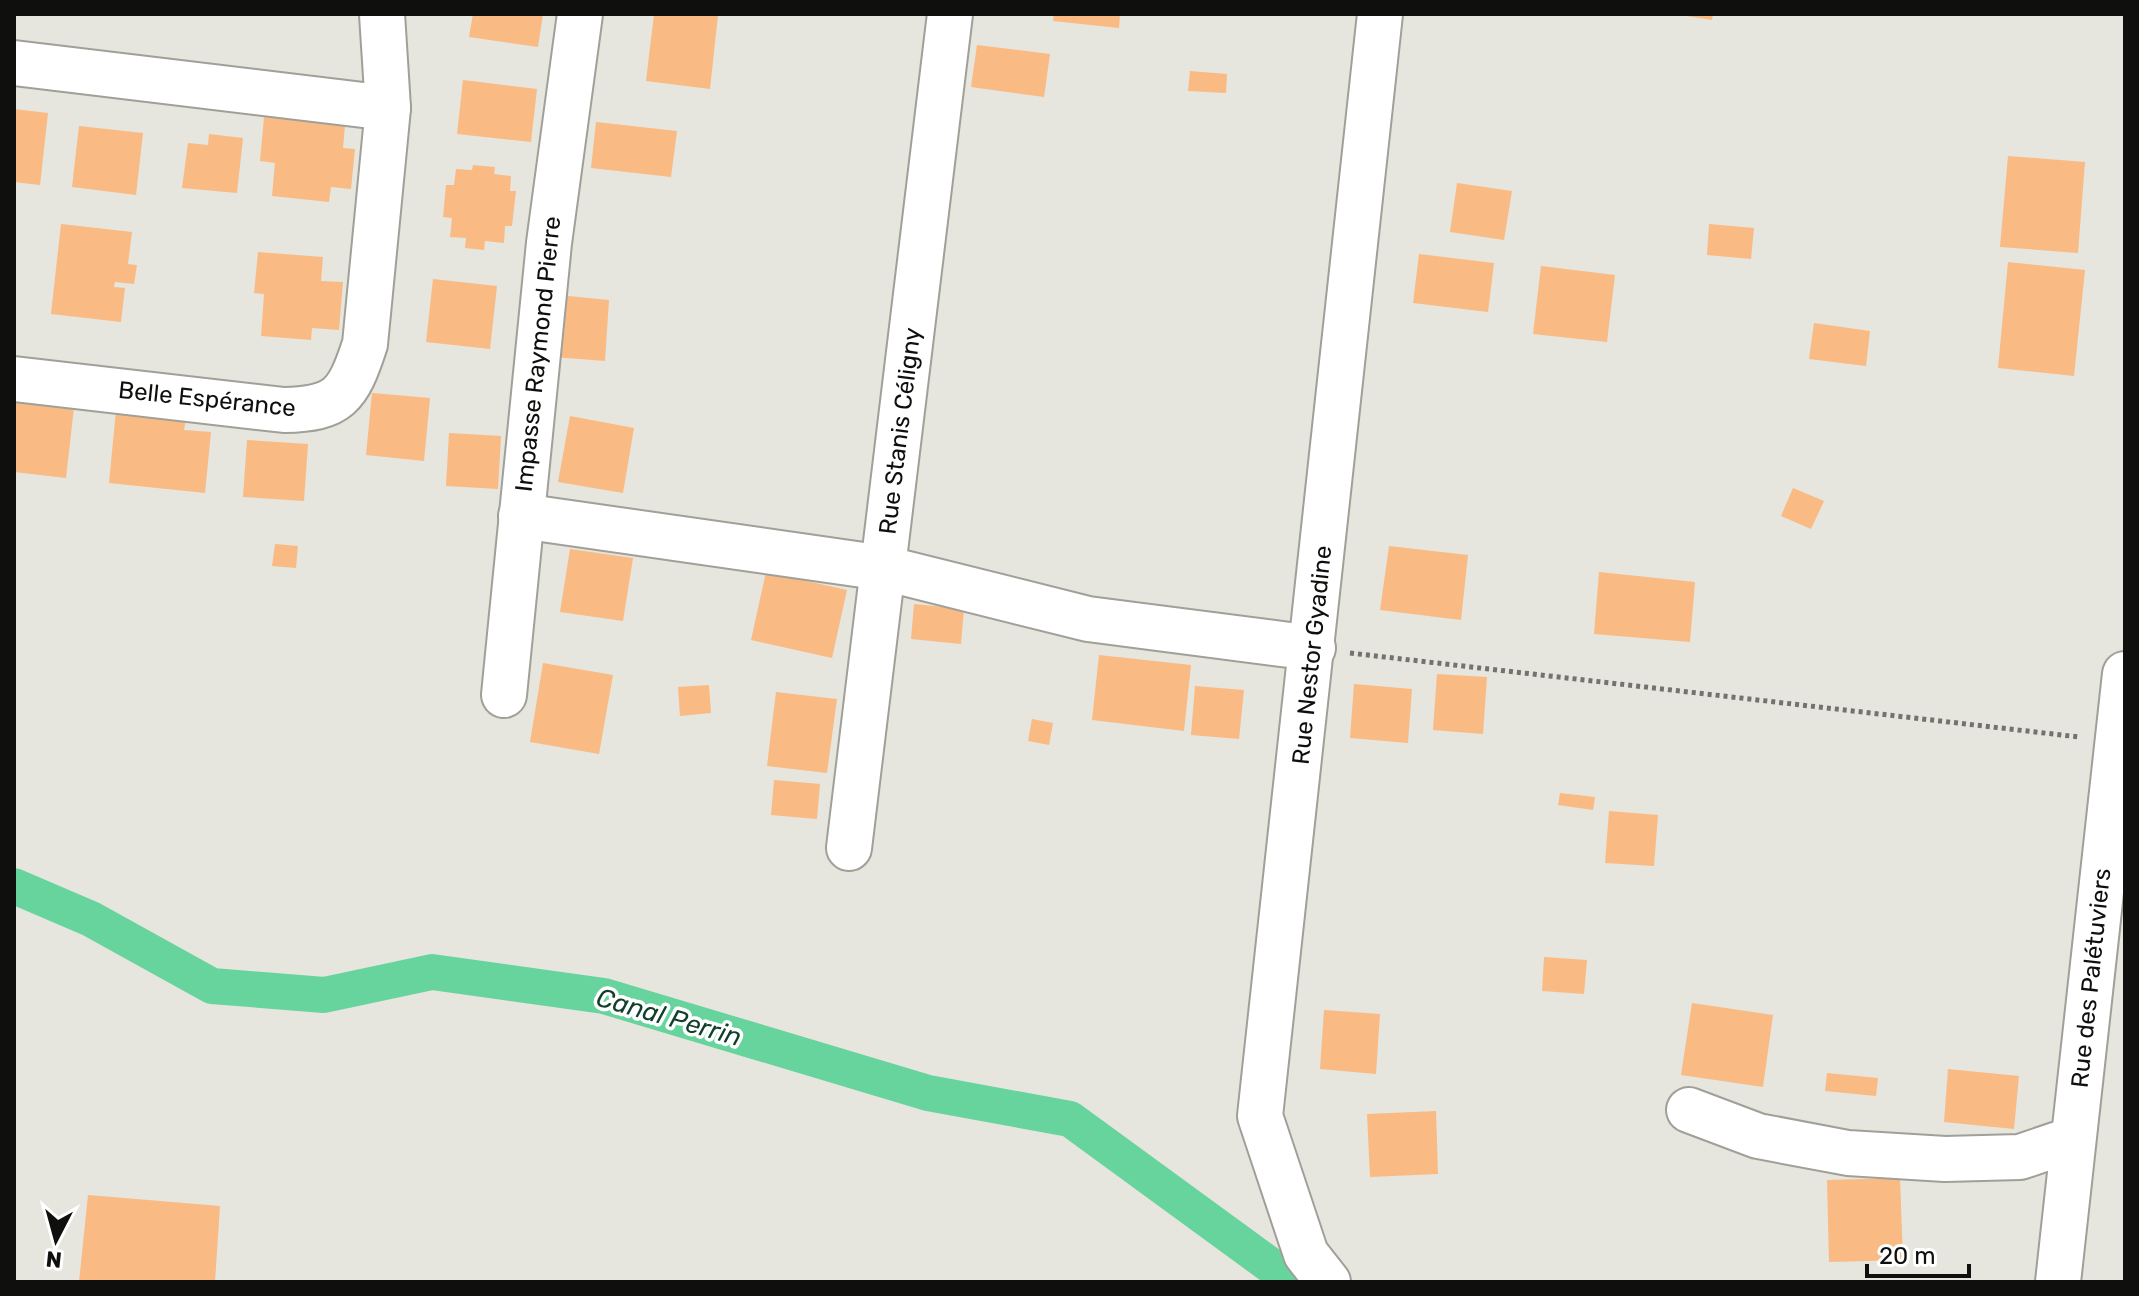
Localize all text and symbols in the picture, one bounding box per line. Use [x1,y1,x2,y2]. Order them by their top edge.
street label: Impasse Raymond Pierre [510,215,566,493]
street label: Rue Stanis Céligny [873,326,927,536]
street label: Belle Espérance [117,376,297,422]
street label: Rue Nestor Gyadine [1287,544,1337,766]
street label: Rue des Palétuviers [2066,867,2116,1089]
water label: Canal Perrin [593,982,745,1053]
north arrow [16,1200,96,1280]
scale bar [1867,1228,1969,1278]
text: 20 m [1879,1242,1936,1270]
text: N [45,1245,63,1274]

